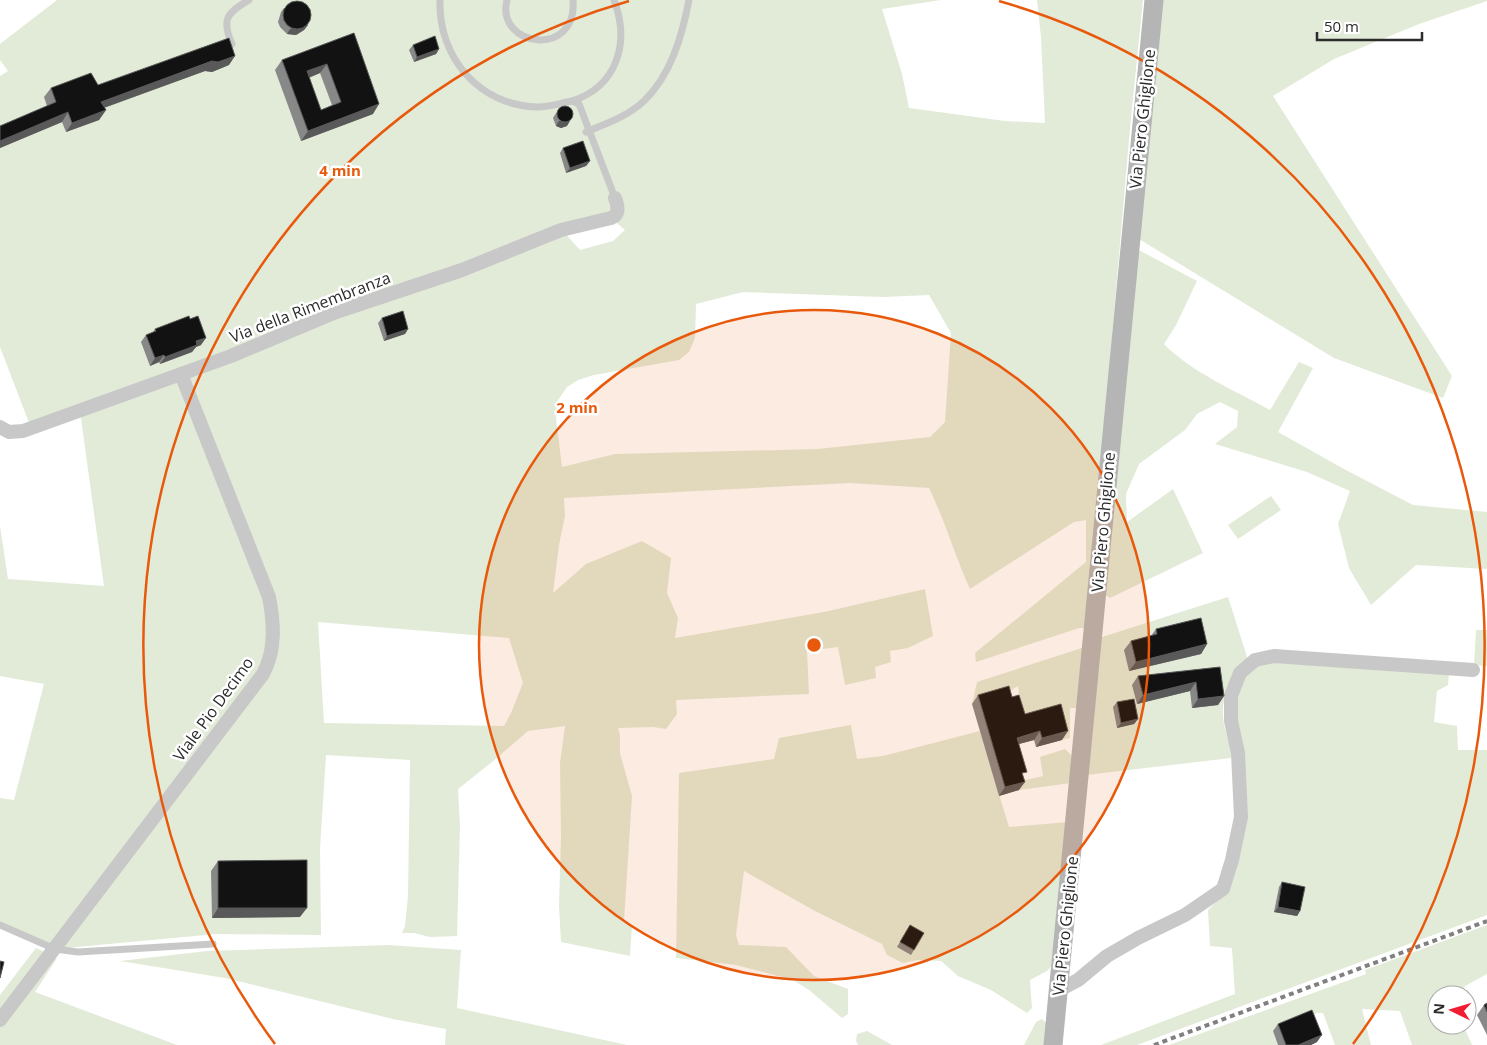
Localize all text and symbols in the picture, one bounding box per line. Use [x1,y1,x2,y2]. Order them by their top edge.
scale bar [1317,10,1422,42]
text: 50 m [1324,16,1359,36]
street label: Via Piero Ghiglione [1124,48,1160,190]
text: 4 min [319,160,361,180]
street label: Via della Rimembranza [226,266,394,348]
text: 2 min [556,397,598,417]
street label: Via Piero Ghiglione [1086,451,1120,593]
centre of rings [805,636,823,654]
street label: Viale Pio Decimo [168,652,258,766]
street label: Via Piero Ghiglione [1047,855,1083,997]
north arrow [1427,985,1477,1035]
text: N [1429,1002,1449,1015]

